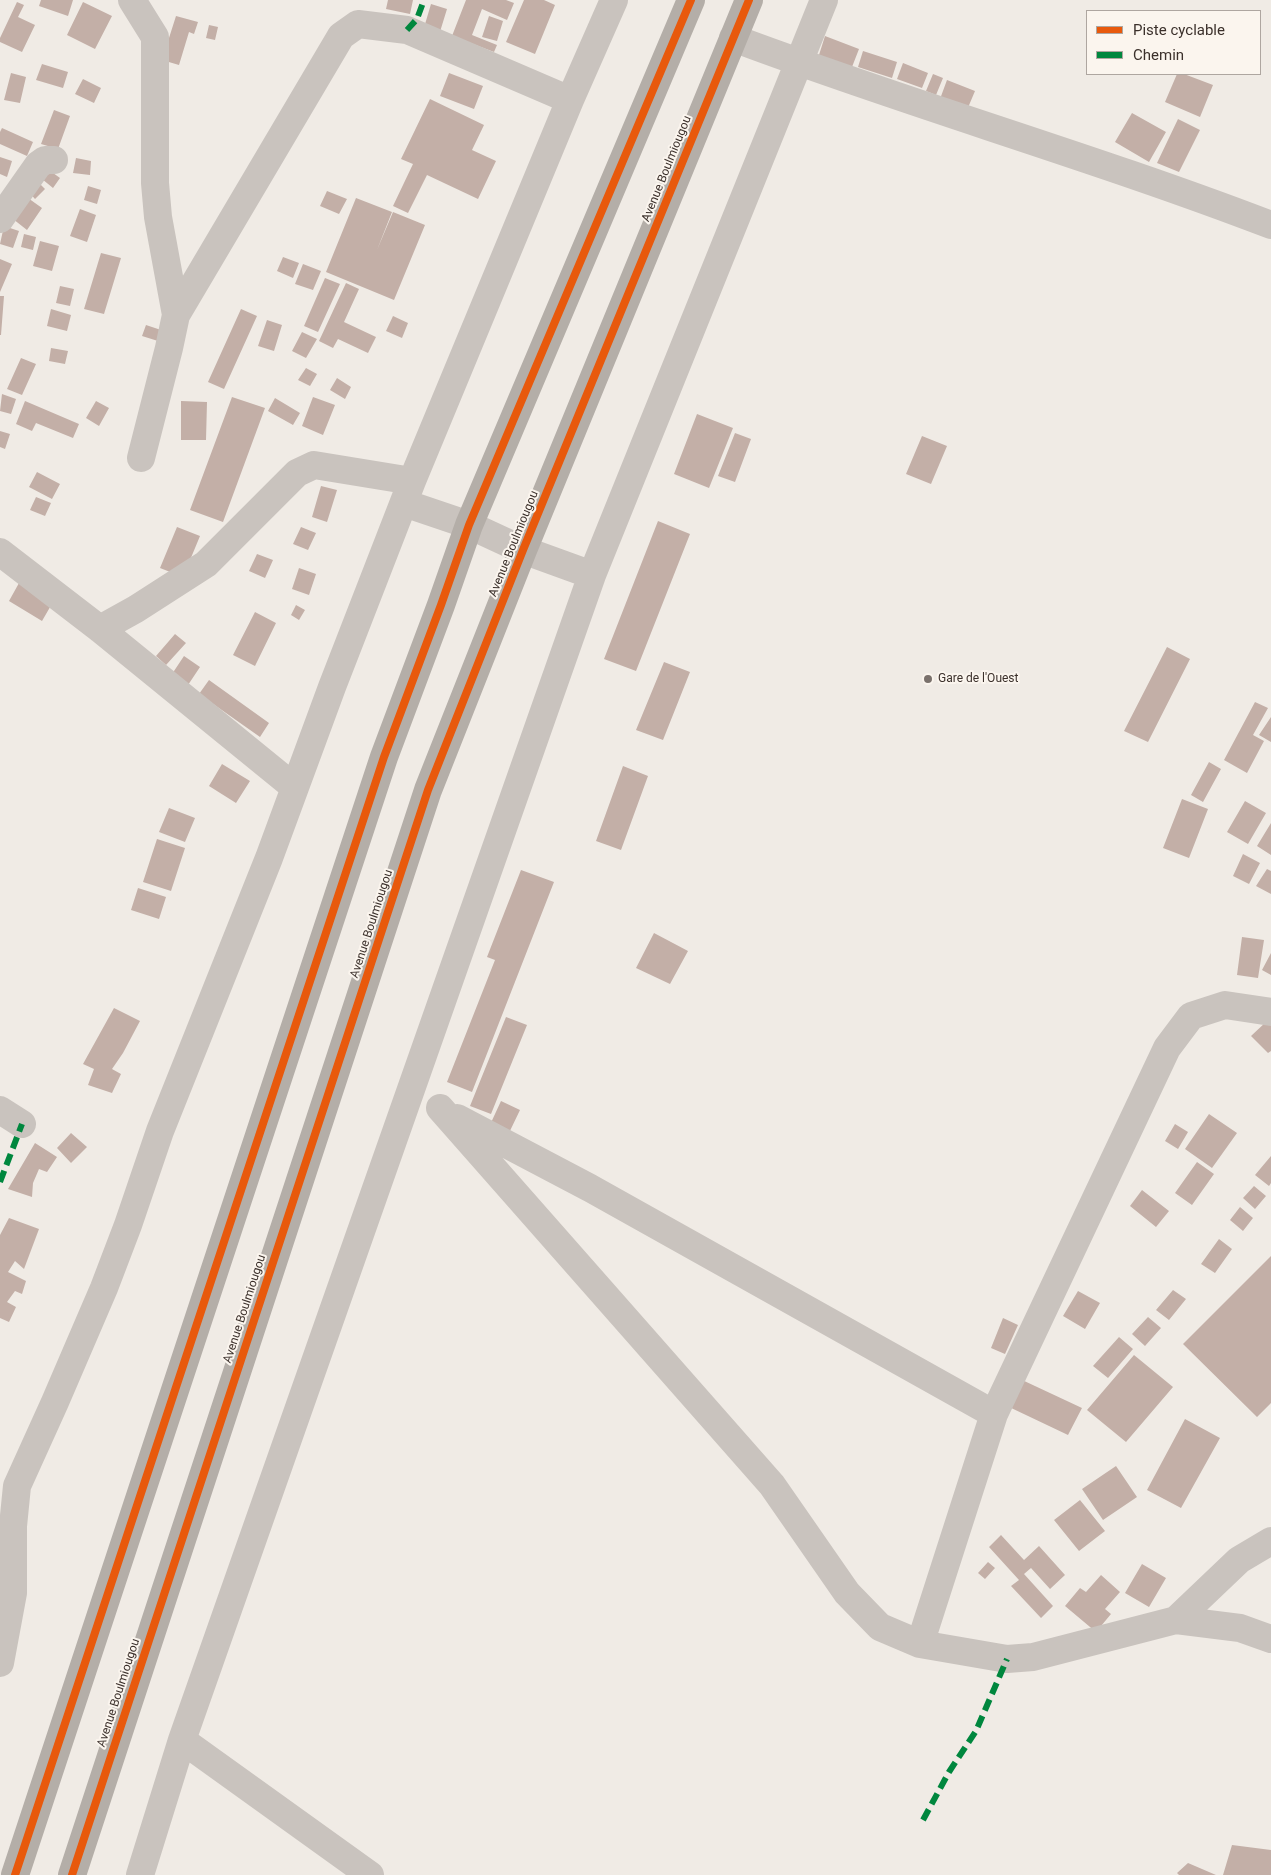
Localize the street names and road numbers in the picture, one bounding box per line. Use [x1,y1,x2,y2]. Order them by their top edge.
street label: Avenue Boulmiougou [639,114,695,224]
street label: Avenue Boulmiougou [486,489,542,599]
street label: Avenue Boulmiougou [348,868,396,980]
street label: Avenue Boulmiougou [221,1253,269,1365]
street label: Avenue Boulmiougou [95,1637,143,1749]

